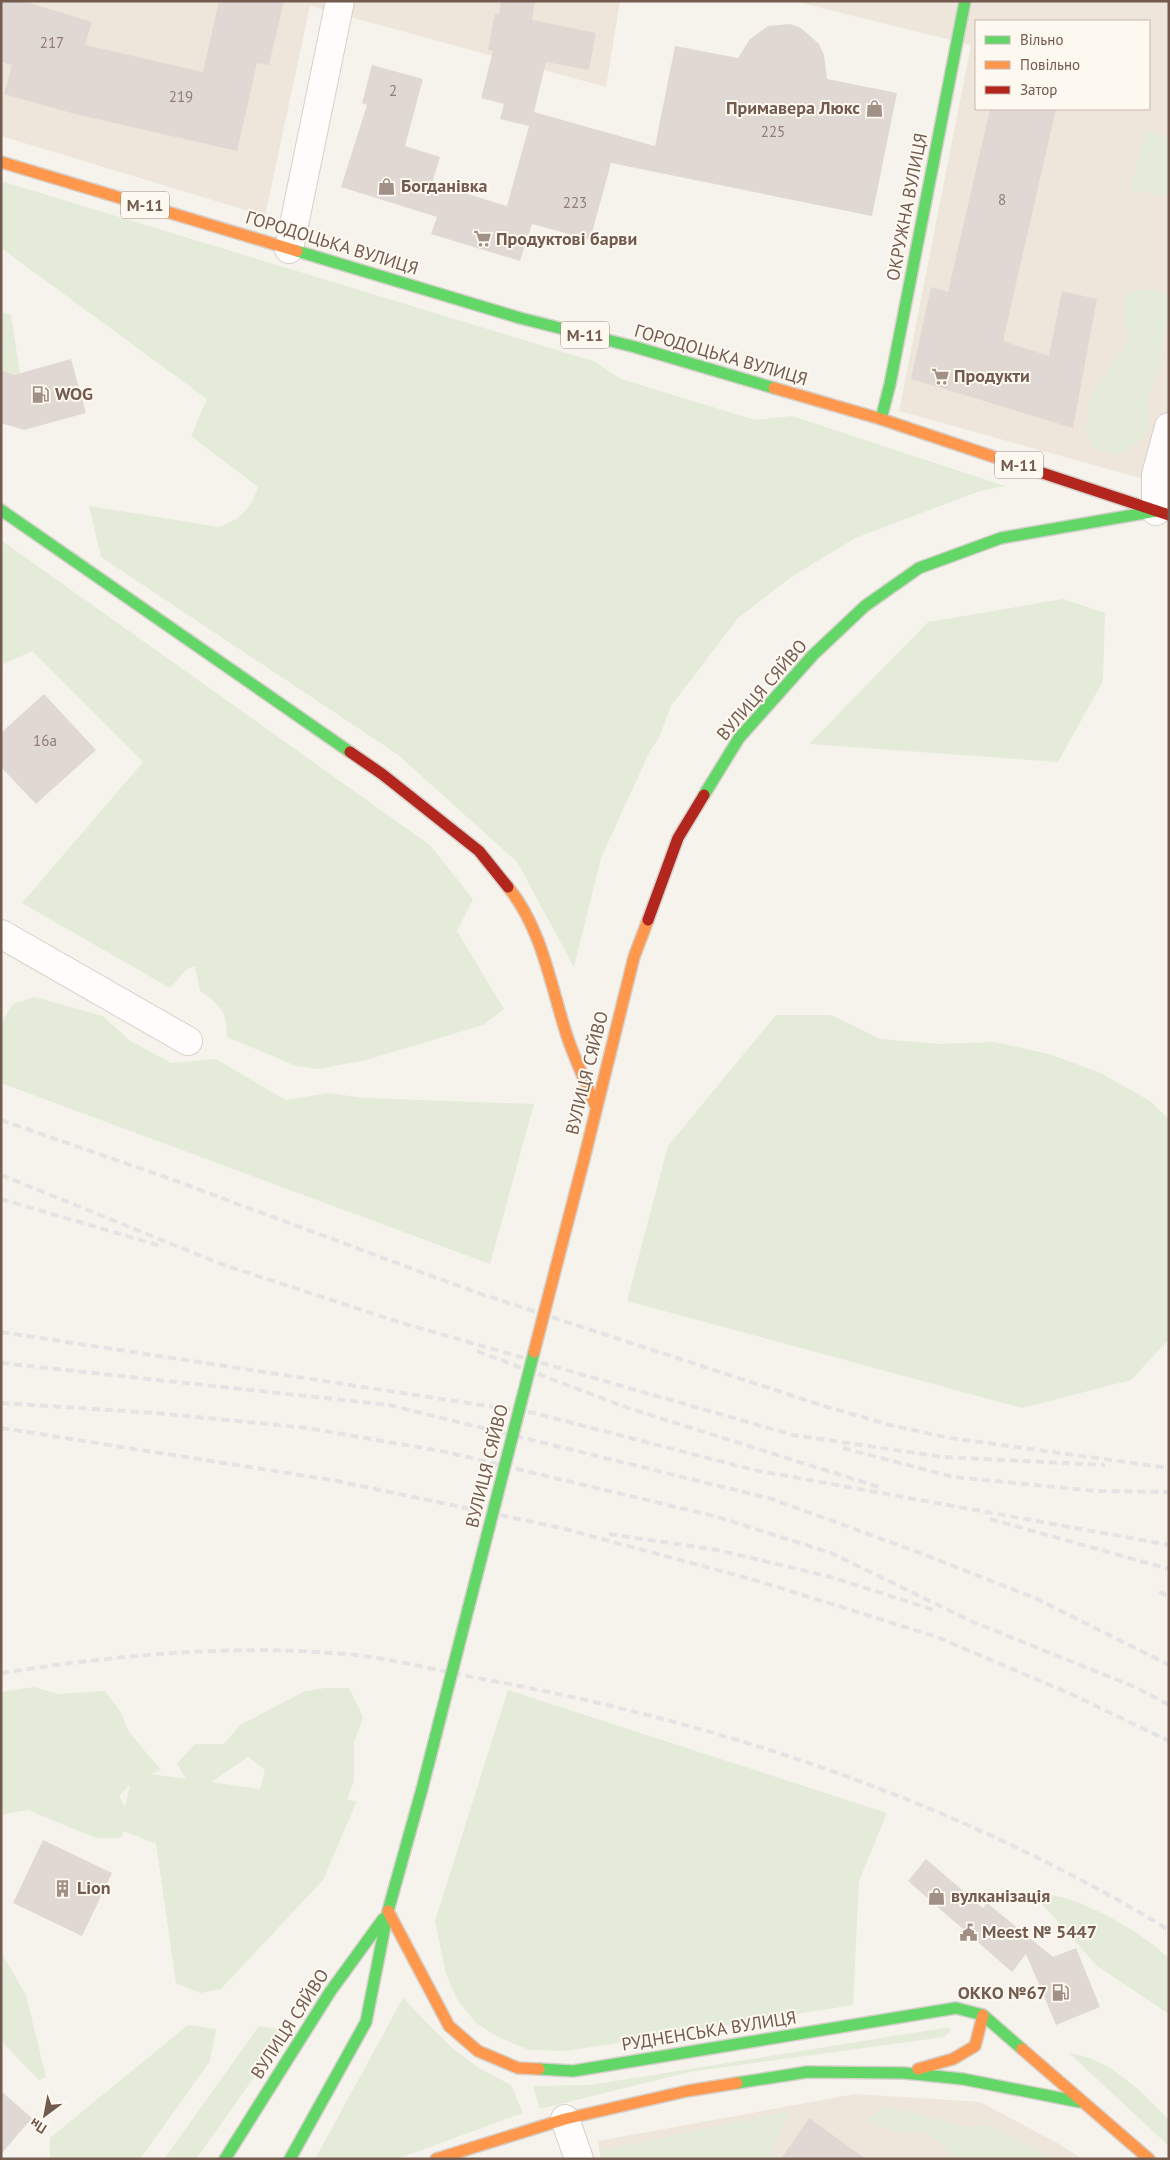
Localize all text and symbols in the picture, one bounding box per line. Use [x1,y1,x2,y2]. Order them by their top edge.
legend [975,20,1150,110]
text: Вільно [1020,30,1063,49]
house number: 217 [40,33,64,52]
text: Повільно [1020,55,1080,74]
text: Затор [1020,80,1057,99]
house number: 2 [389,81,397,100]
house number: 219 [169,87,193,106]
place label: Примавера Люкс [726,96,860,119]
shop icon: Примавера Люкс [864,98,884,118]
house number: 225 [761,122,785,141]
street label: ОКРУЖНА ВУЛИЦЯ [881,131,932,283]
place label: Богданівка [401,174,488,197]
shop icon: Богданівка [377,176,397,196]
house number: 8 [998,190,1006,209]
road number: М-11 [121,192,169,218]
house number: 223 [563,193,587,212]
street label: ГОРОДОЦЬКА ВУЛИЦЯ [243,205,421,280]
place label: Продуктові барви [496,227,637,250]
supermarket icon: Продуктові барви [472,229,492,249]
street label: ГОРОДОЦЬКА ВУЛИЦЯ [632,319,810,390]
road number: М-11 [561,322,609,348]
place label: Продукти [954,364,1030,387]
supermarket icon: Продукти [930,366,950,386]
place label: WOG [55,382,93,405]
fuel station icon: WOG [31,384,51,404]
road number: М-11 [995,452,1043,478]
street label: ВУЛИЦЯ СЯЙВО [711,634,812,745]
house number: 16а [33,731,57,750]
street label: ВУЛИЦЯ СЯЙВО [560,1009,613,1137]
street label: ВУЛИЦЯ СЯЙВО [460,1402,513,1530]
place label: Lion [77,1876,111,1899]
building icon: Lion [53,1878,73,1898]
place label: вулканізація [951,1884,1050,1907]
shop icon: вулканізація [927,1886,947,1906]
place label: Meest № 5447 [982,1920,1097,1943]
public building icon: Meest № 5447 [958,1922,978,1942]
street label: ВУЛИЦЯ СЯЙВО [246,1964,334,2083]
place label: ОККО №67 [958,1981,1047,2004]
fuel station icon: ОККО №67 [1051,1983,1071,2003]
street label: РУДНЕНСЬКА ВУЛИЦЯ [620,2005,798,2056]
north arrow [20,2090,70,2140]
text: Пн [26,2114,50,2138]

